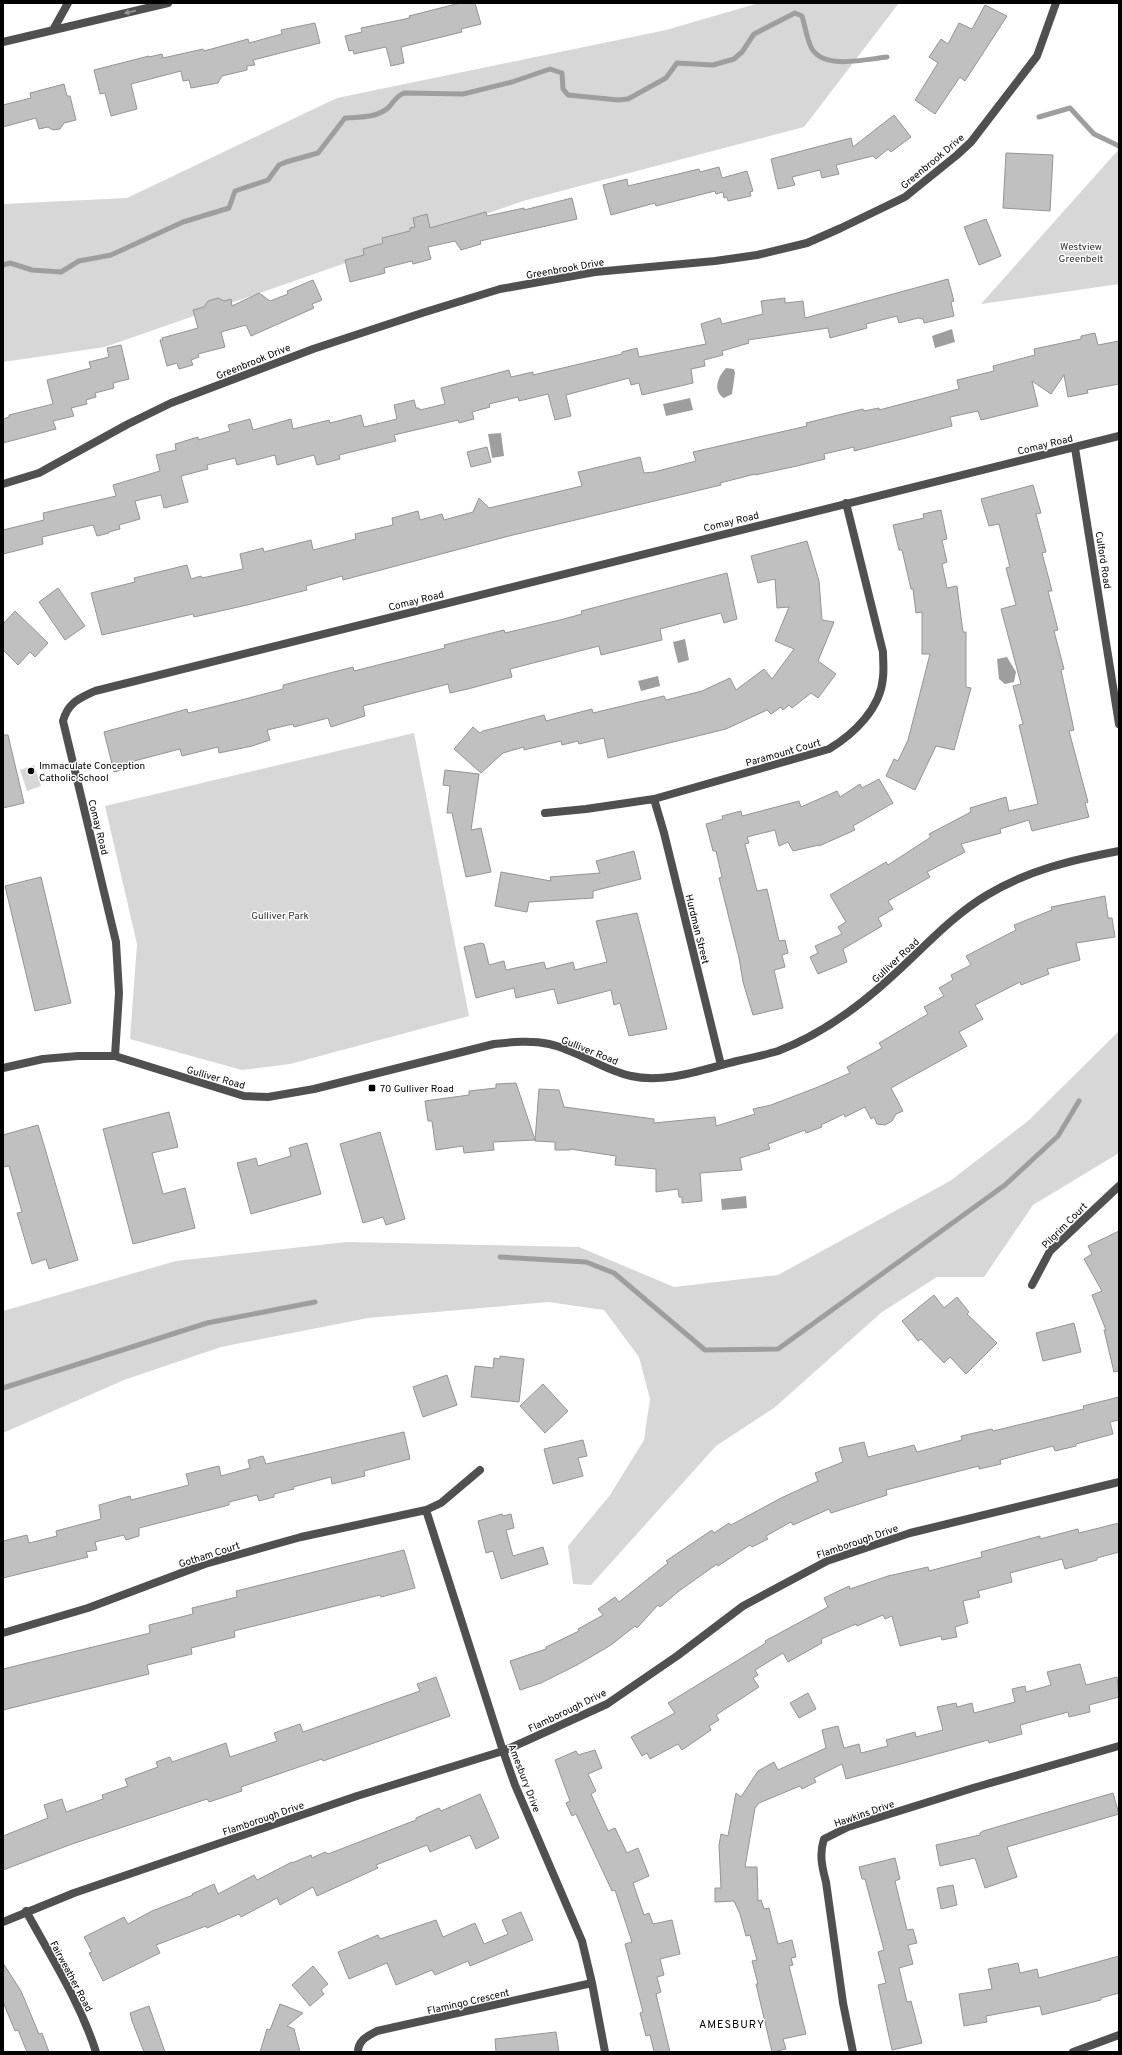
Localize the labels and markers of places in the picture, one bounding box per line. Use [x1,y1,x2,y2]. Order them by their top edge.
place label: Immaculate Conception Catholic School [39,760,145,785]
marker: Immaculate Conception Catholic School [26,766,36,776]
marker: 70 Gulliver Road [367,1083,377,1093]
place label: 70 Gulliver Road [380,1083,454,1096]

